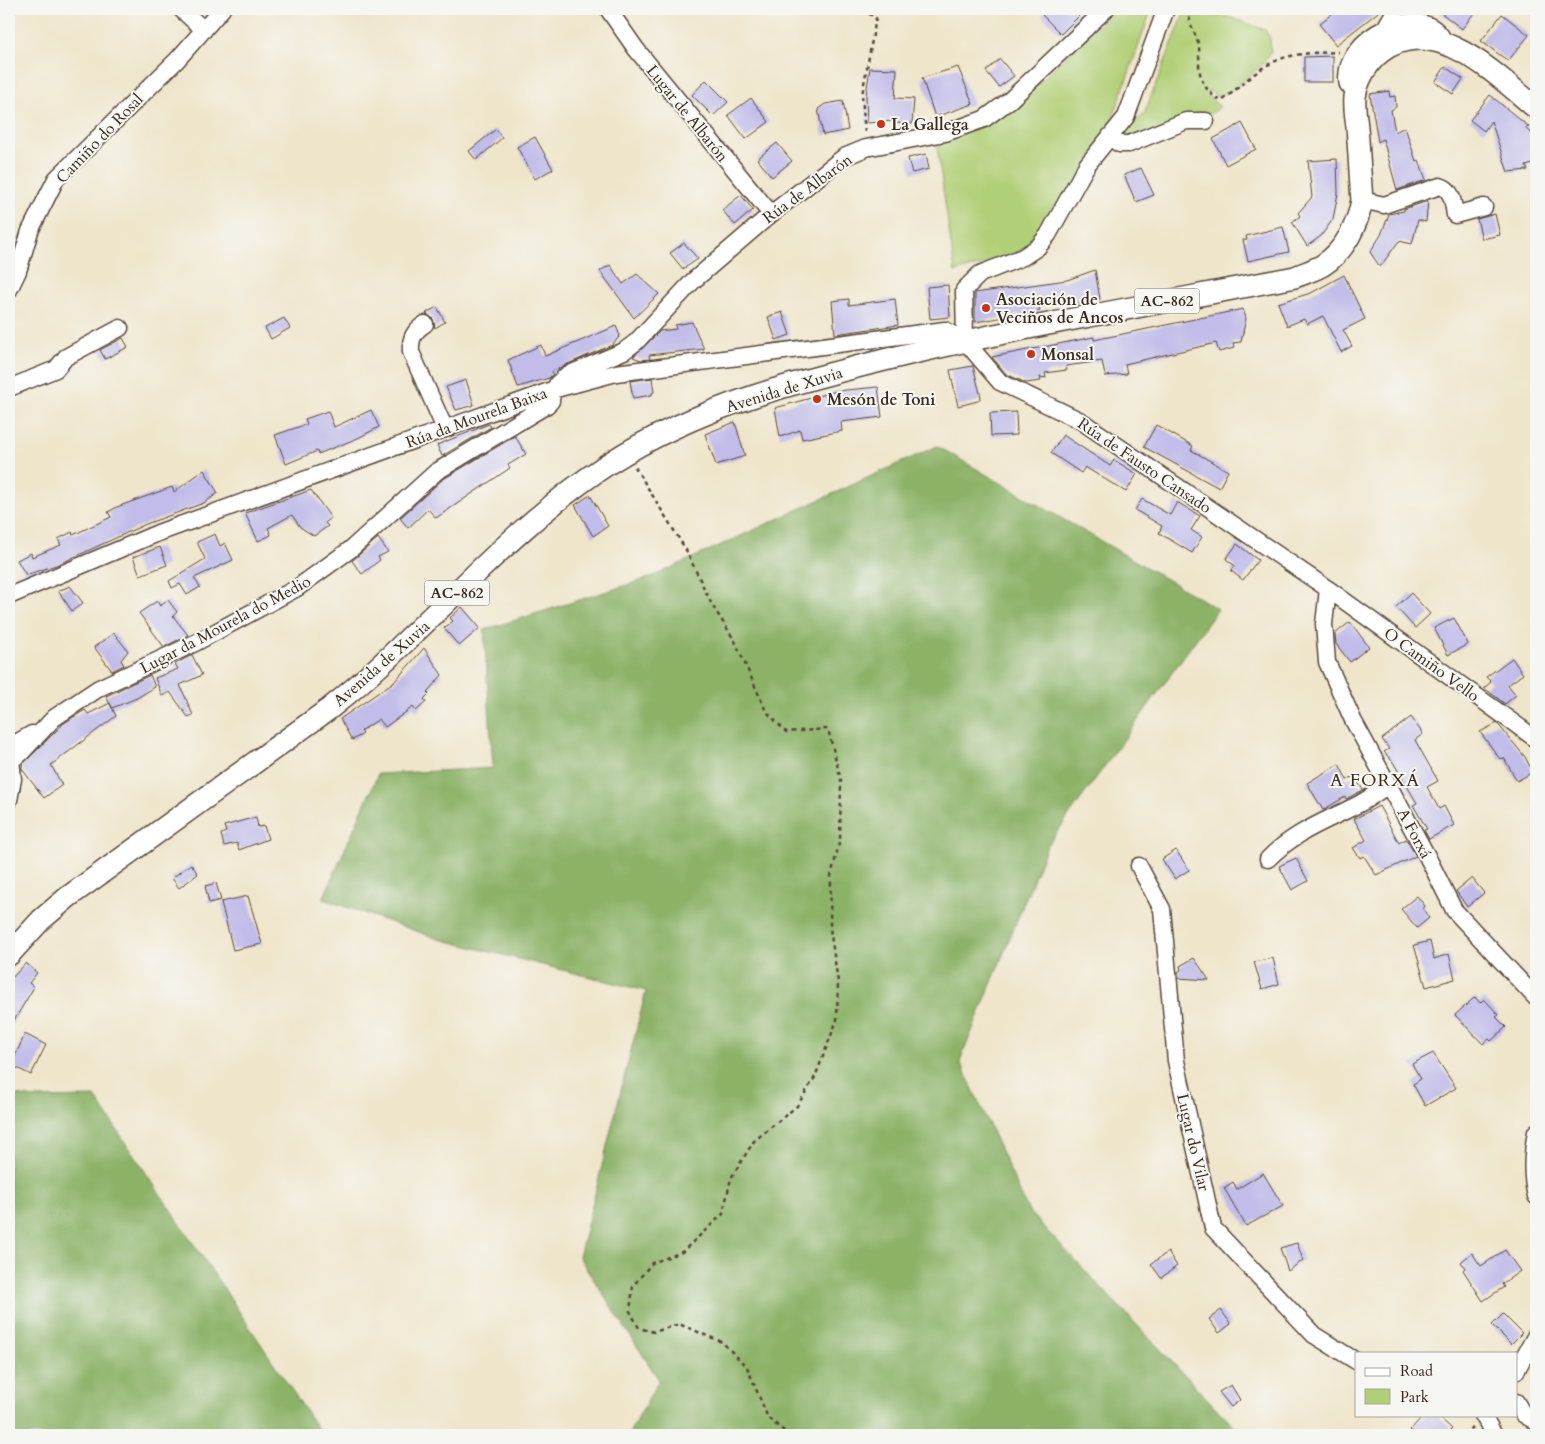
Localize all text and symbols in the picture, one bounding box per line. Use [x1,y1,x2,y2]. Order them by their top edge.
street label: Lugar de Albarón [641,60,733,167]
street label: Camiño do Rosal [51,89,148,188]
place label: La Gallega [891,114,969,136]
marker: La Gallega [875,118,887,130]
street label: Rúa de Albarón [758,149,857,229]
road number: AC-862 [1134,288,1200,314]
place label: Asociación de Veciños de Ancos [996,289,1124,329]
marker: Asociación de Veciños de Ancos [980,302,992,314]
place label: Monsal [1041,344,1094,366]
marker: Monsal [1025,348,1037,360]
street label: Avenida de Xuvia [723,362,845,418]
street label: Rúa da Mourela Baixa [403,382,550,454]
place label: Mesón de Toni [827,389,935,411]
marker: Mesón de Toni [811,393,823,405]
street label: Rúa de Fausto Cansado [1073,413,1216,519]
street label: Lugar da Mourela do Medio [136,570,315,679]
road number: AC-862 [424,580,490,606]
street label: Avenida de Xuvia [329,616,435,712]
street label: O Camiño Vello [1379,623,1484,707]
district label: A FORXÁ [1330,768,1420,793]
street label: A Forxá [1392,804,1437,863]
street label: Lugar do Vilar [1171,1092,1215,1193]
legend [1355,1352,1518,1416]
text: Road [1400,1361,1433,1381]
text: Park [1400,1387,1429,1407]

